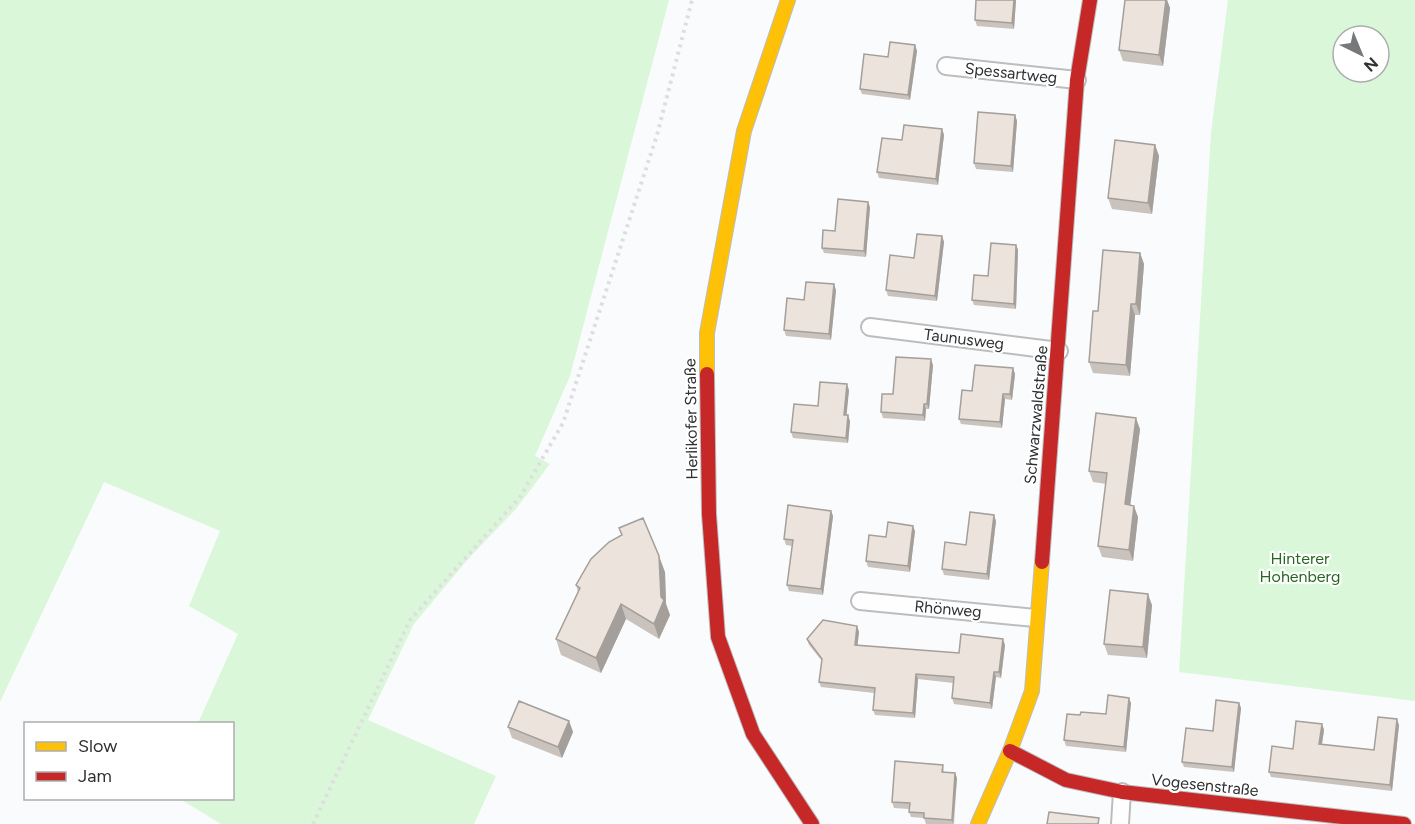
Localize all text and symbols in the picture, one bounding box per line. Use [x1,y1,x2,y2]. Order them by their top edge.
north arrow [1331,24,1391,84]
text: N [1360,53,1382,76]
street label: Spessartweg [964,59,1058,87]
street label: Taunusweg [923,325,1005,353]
street label: Schwarzwaldstraße [1020,345,1052,485]
street label: Herlikofer Straße [680,358,702,480]
park label: Hinterer Hohenberg [1260,549,1340,586]
street label: Rhönweg [914,597,982,621]
legend [24,722,234,800]
text: Slow [78,735,117,757]
text: Jam [78,765,112,787]
street label: Vogesenstraße [1150,770,1260,800]

